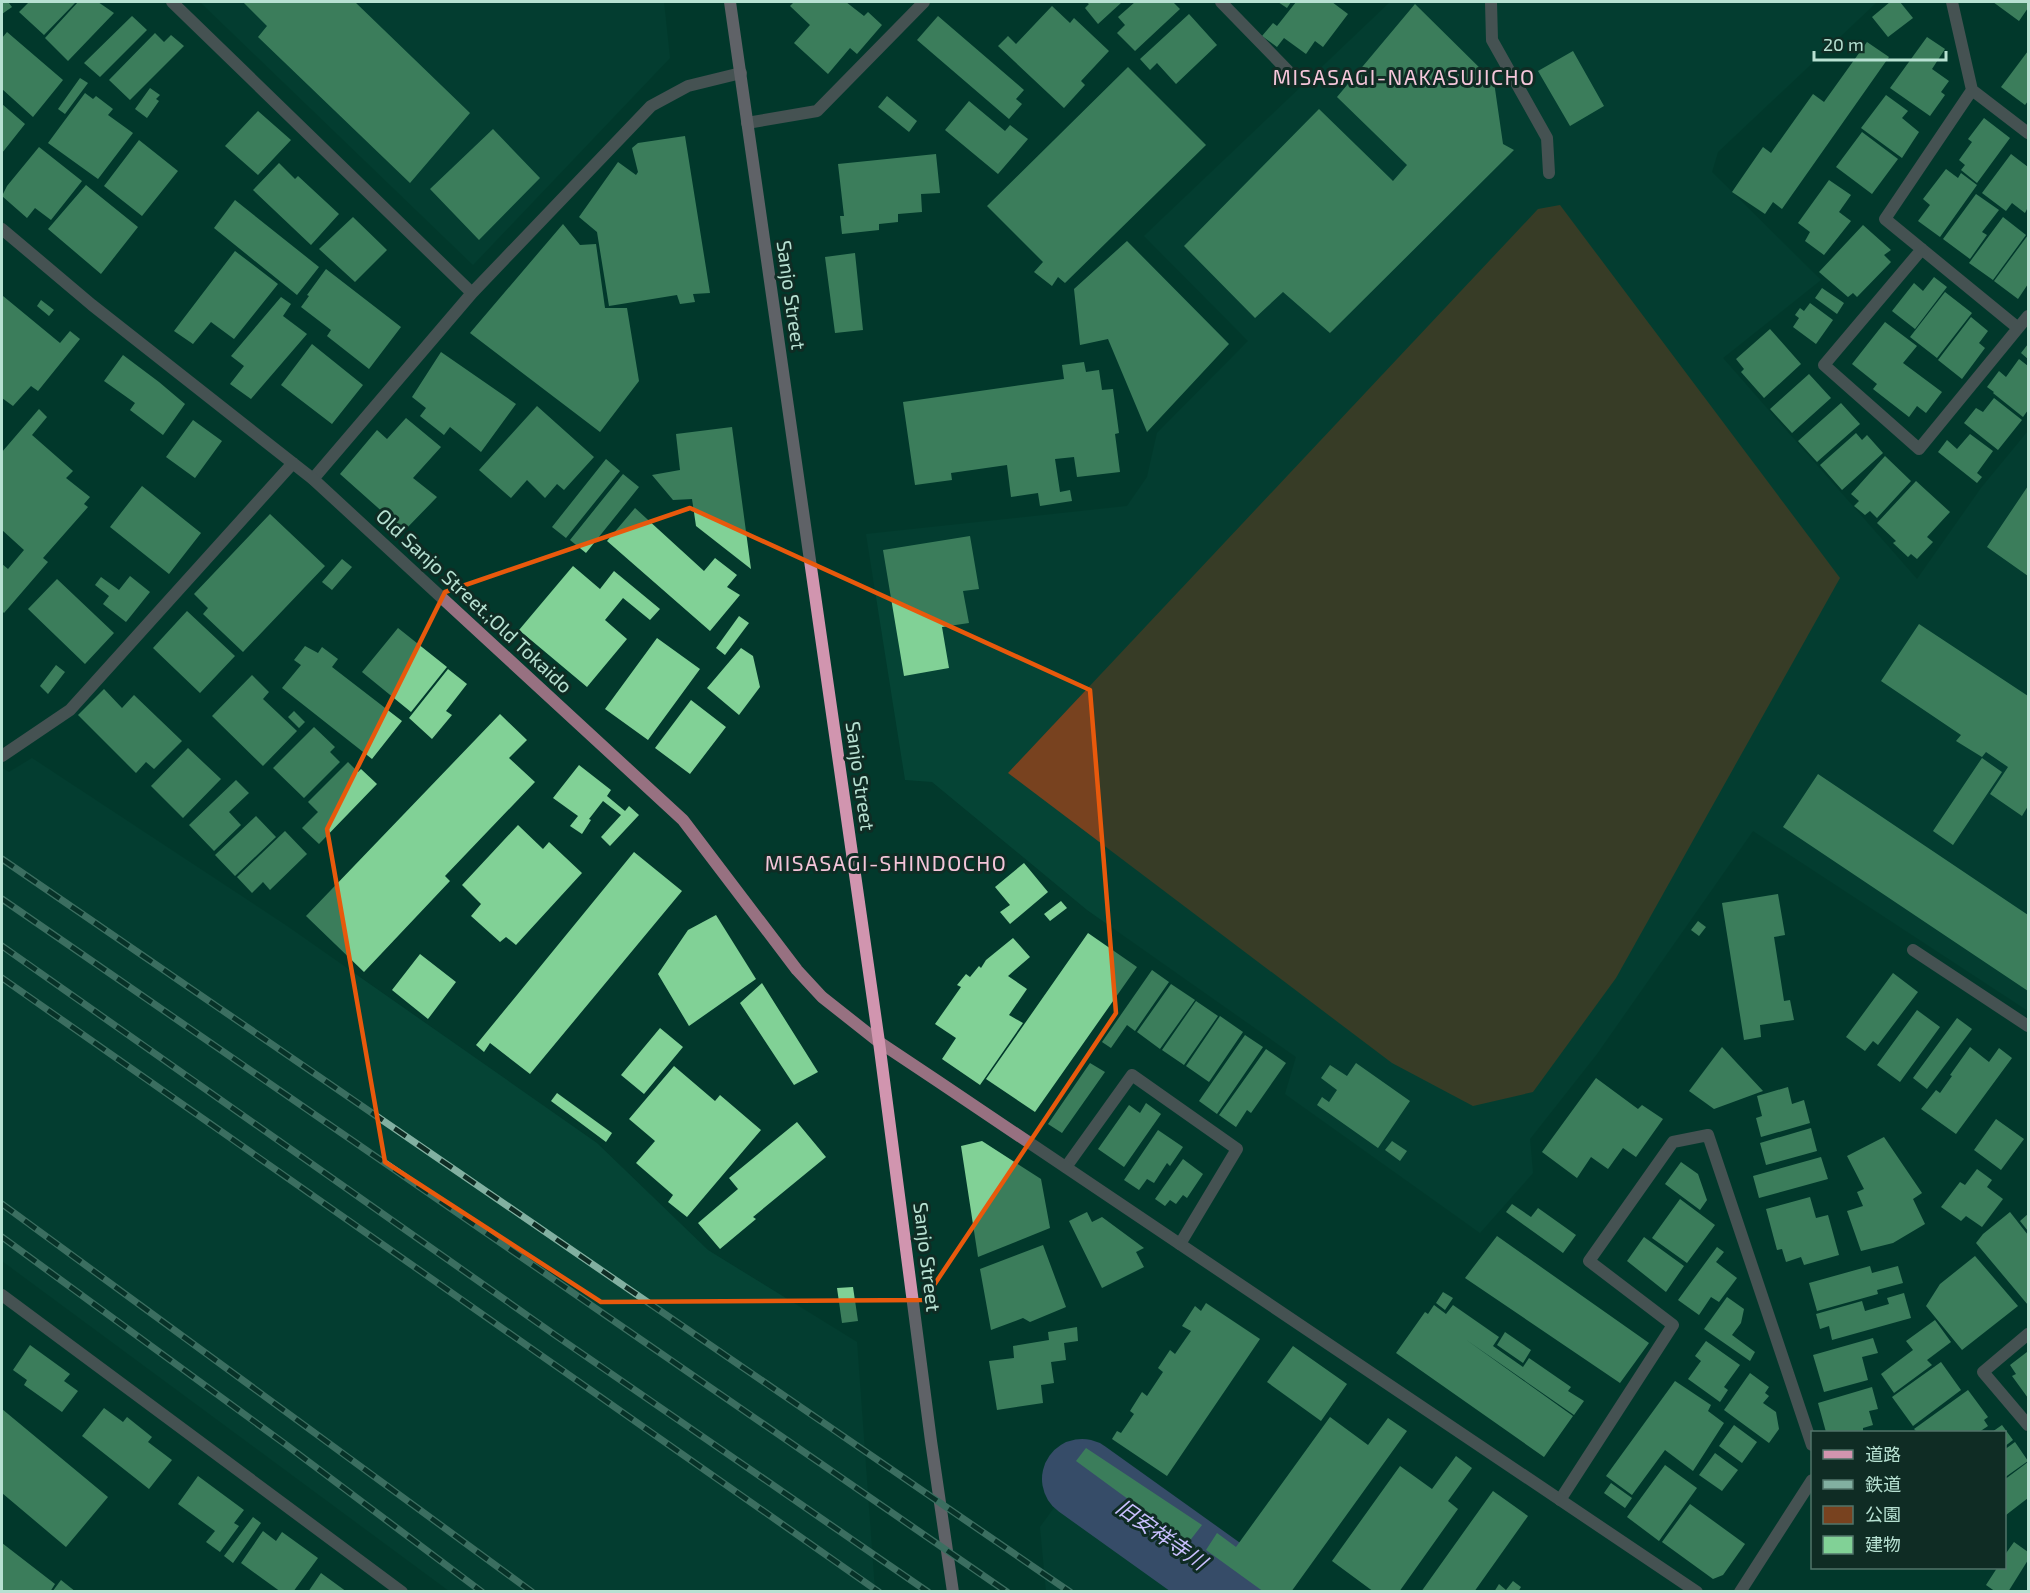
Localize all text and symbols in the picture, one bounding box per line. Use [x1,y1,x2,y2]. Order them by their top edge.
scale bar [1814,24,1946,62]
text: 20 m [1823,33,1864,55]
district label: MISASAGI-NAKASUJICHO [1272,64,1536,89]
street label: Sanjo Street [772,239,812,351]
street label: Old Sanjo Street.;Old Tokaido [372,503,578,697]
street label: Sanjo Street [841,720,881,832]
district label: MISASAGI-SHINDOCHO [765,850,1007,875]
street label: Sanjo Street [909,1201,947,1313]
legend [1811,1431,2006,1569]
text: 道路 [1865,1443,1901,1465]
text: 鉄道 [1865,1473,1901,1495]
water label: 旧安祥寺川 [1112,1493,1214,1575]
text: 公園 [1865,1503,1901,1525]
text: 建物 [1865,1533,1901,1555]

